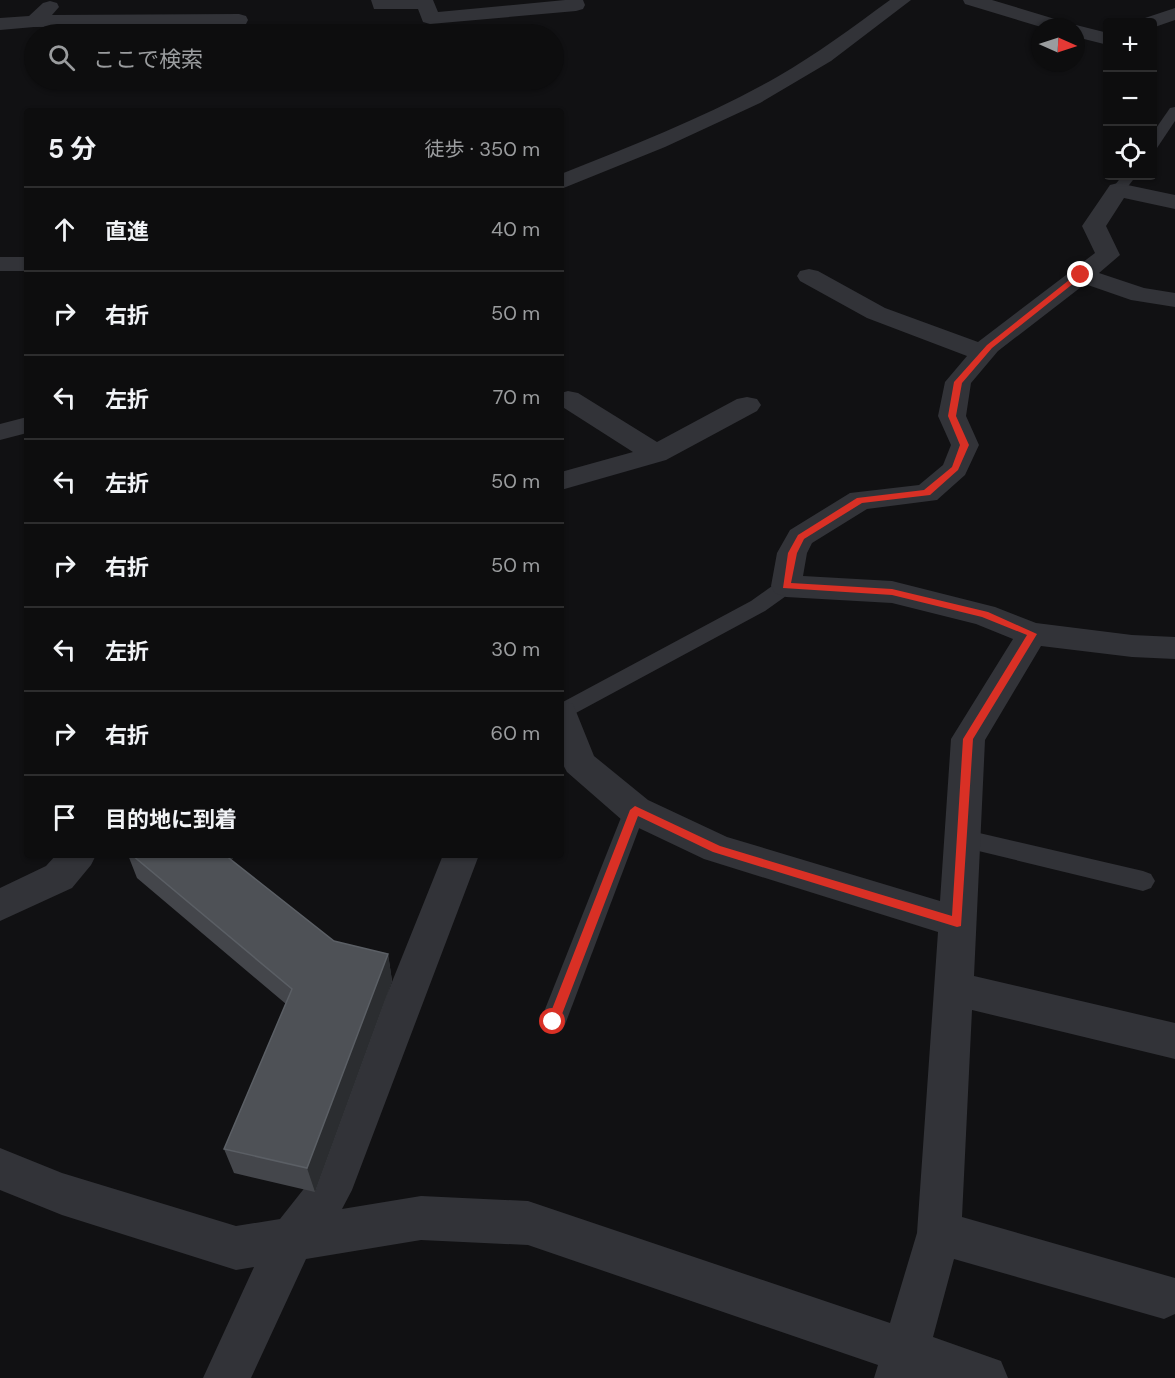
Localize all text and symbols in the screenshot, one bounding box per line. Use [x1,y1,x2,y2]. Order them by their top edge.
north arrow [1031,18,1085,72]
map controls [1103,18,1157,180]
button: + [1103,18,1157,72]
search box [24,24,564,90]
icon: search [45,41,78,74]
text: ここで検索 [93,45,203,74]
button: − [1103,72,1157,126]
button: locate [1103,126,1157,180]
text: 5 分 [48,132,96,166]
text: 徒歩 · 350 m [425,136,540,162]
icon: ahead [48,213,81,246]
text: 40 m [491,216,540,242]
text: 直進 [105,217,149,246]
route end [1067,261,1093,287]
icon: right [48,297,81,330]
text: 50 m [491,300,540,326]
text: 右折 [105,301,149,330]
icon: left [48,381,81,414]
text: 70 m [493,384,540,410]
text: 左折 [105,385,149,414]
icon: left [48,465,81,498]
text: 50 m [491,468,540,494]
text: 左折 [105,469,149,498]
icon: right [48,549,81,582]
text: 50 m [491,552,540,578]
text: 右折 [105,553,149,582]
icon: left [48,633,81,666]
text: 30 m [491,636,540,662]
text: 左折 [105,637,149,666]
icon: right [48,717,81,750]
text: 60 m [491,720,540,746]
text: 右折 [105,721,149,750]
icon: arrive [48,801,81,834]
text: 目的地に到着 [105,805,237,834]
route start [539,1008,565,1034]

